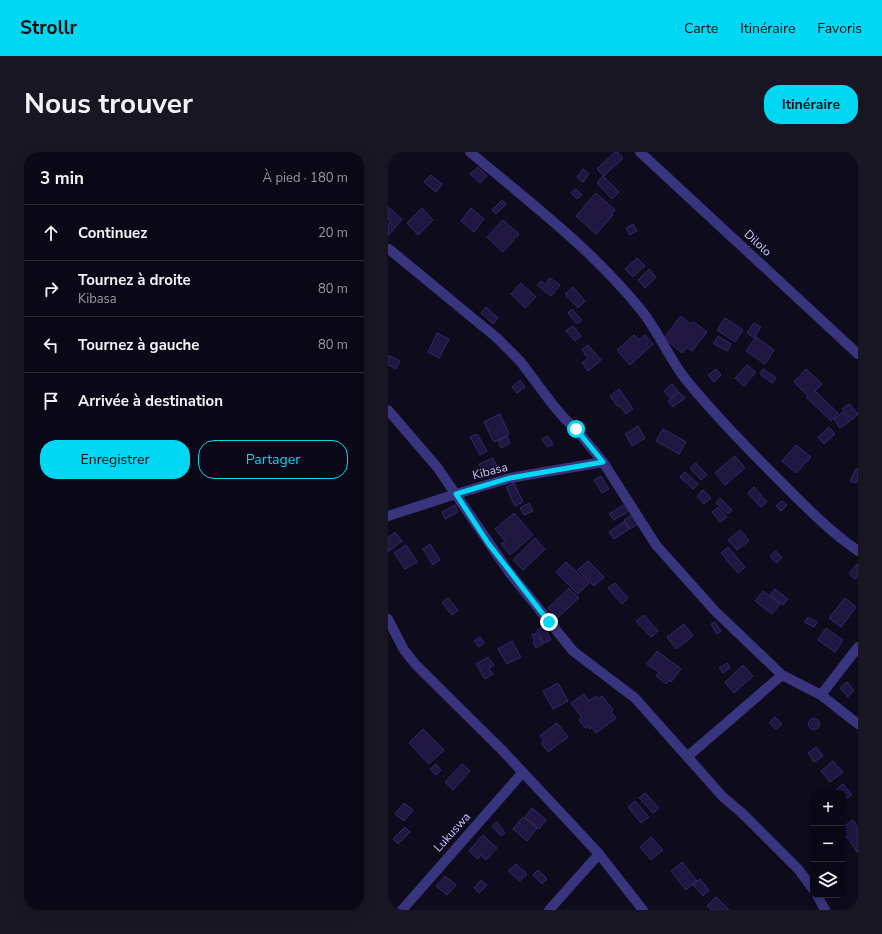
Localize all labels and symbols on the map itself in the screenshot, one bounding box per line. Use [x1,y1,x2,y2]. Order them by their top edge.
street label: Dilolo [741,226,775,260]
route start [567,420,585,438]
street label: Kibasa [471,459,509,483]
route end [540,613,558,631]
street label: Lukuswa [430,809,474,855]

